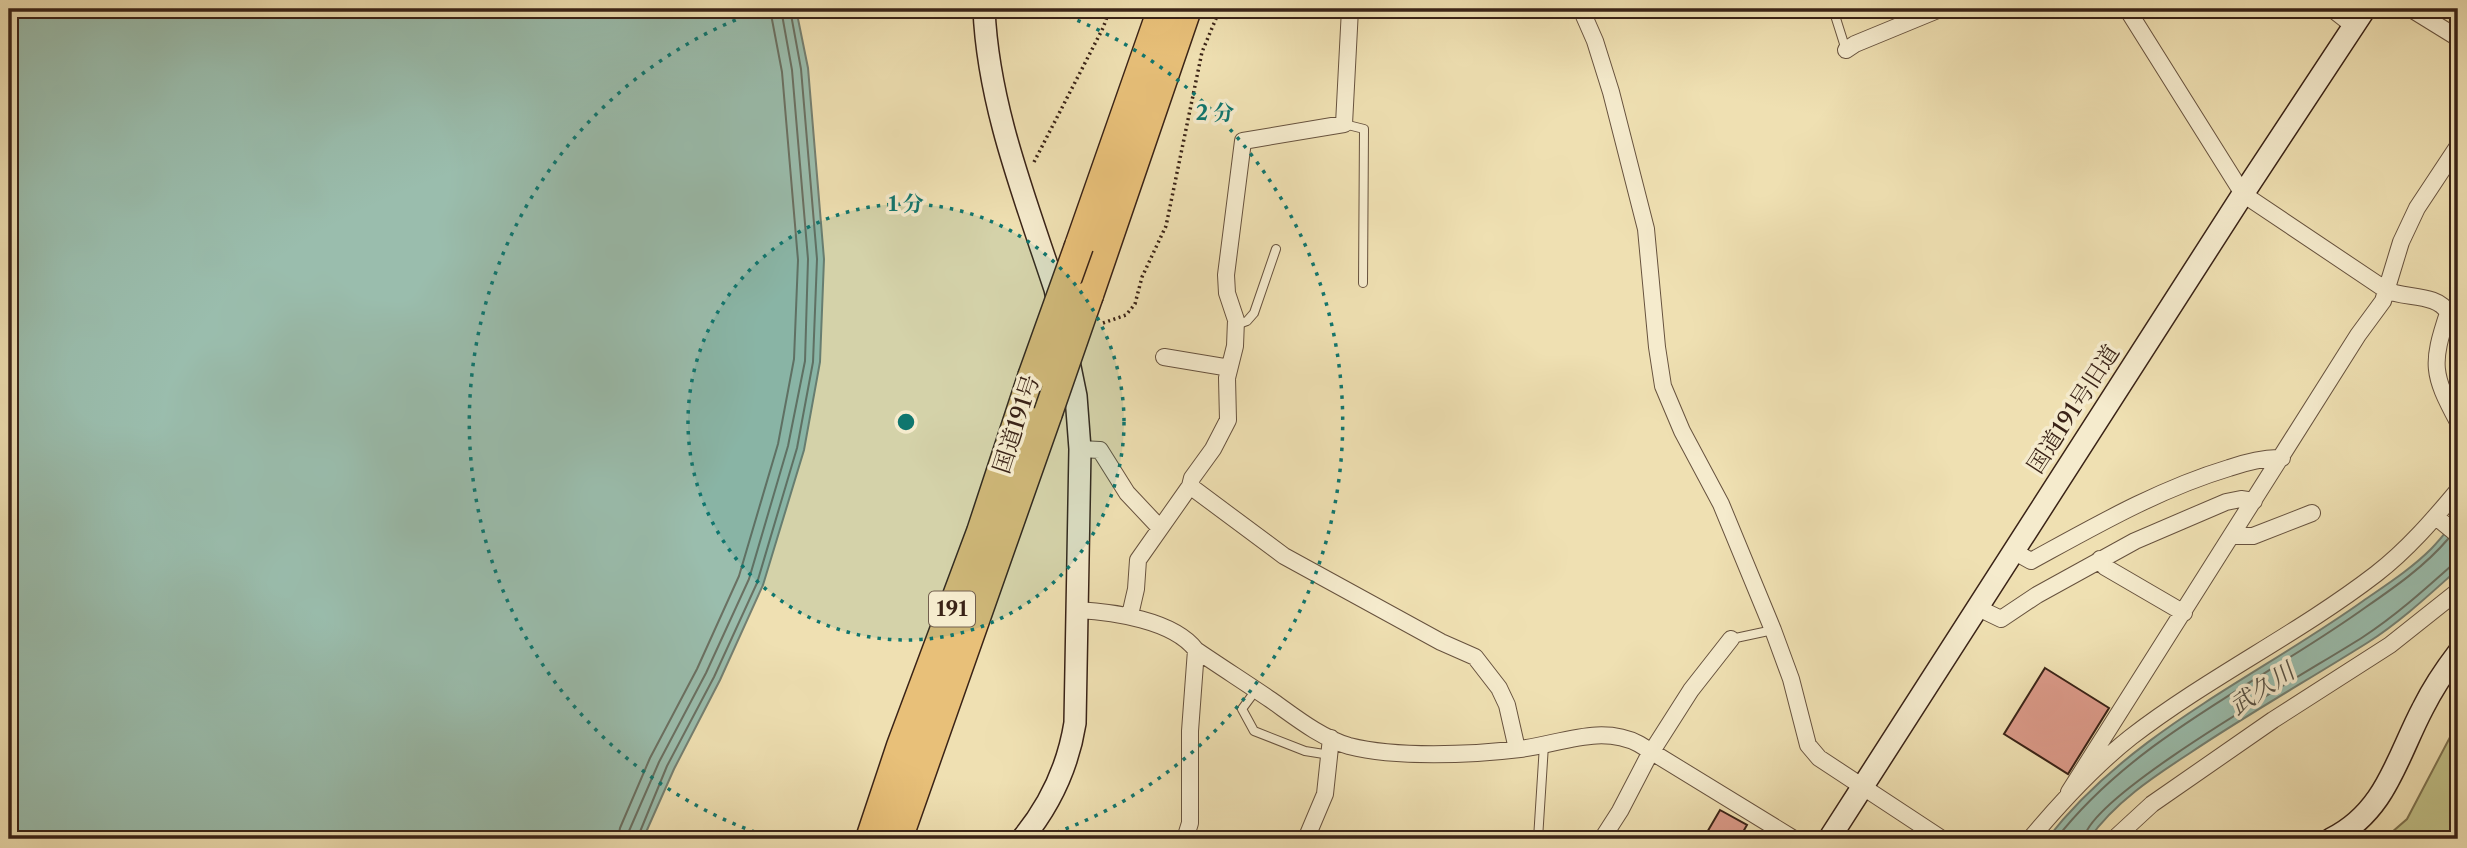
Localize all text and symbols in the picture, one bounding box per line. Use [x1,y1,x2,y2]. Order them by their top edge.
text: 2 分 [1196,100,1234,125]
text: 1 分 [888,191,924,216]
street label: 国道191号旧道 [2021,339,2125,479]
street label: 国道191号 [987,371,1045,477]
centre of rings [894,410,918,434]
road number: 191 [929,592,975,626]
water label: 武久川 [2224,655,2302,721]

